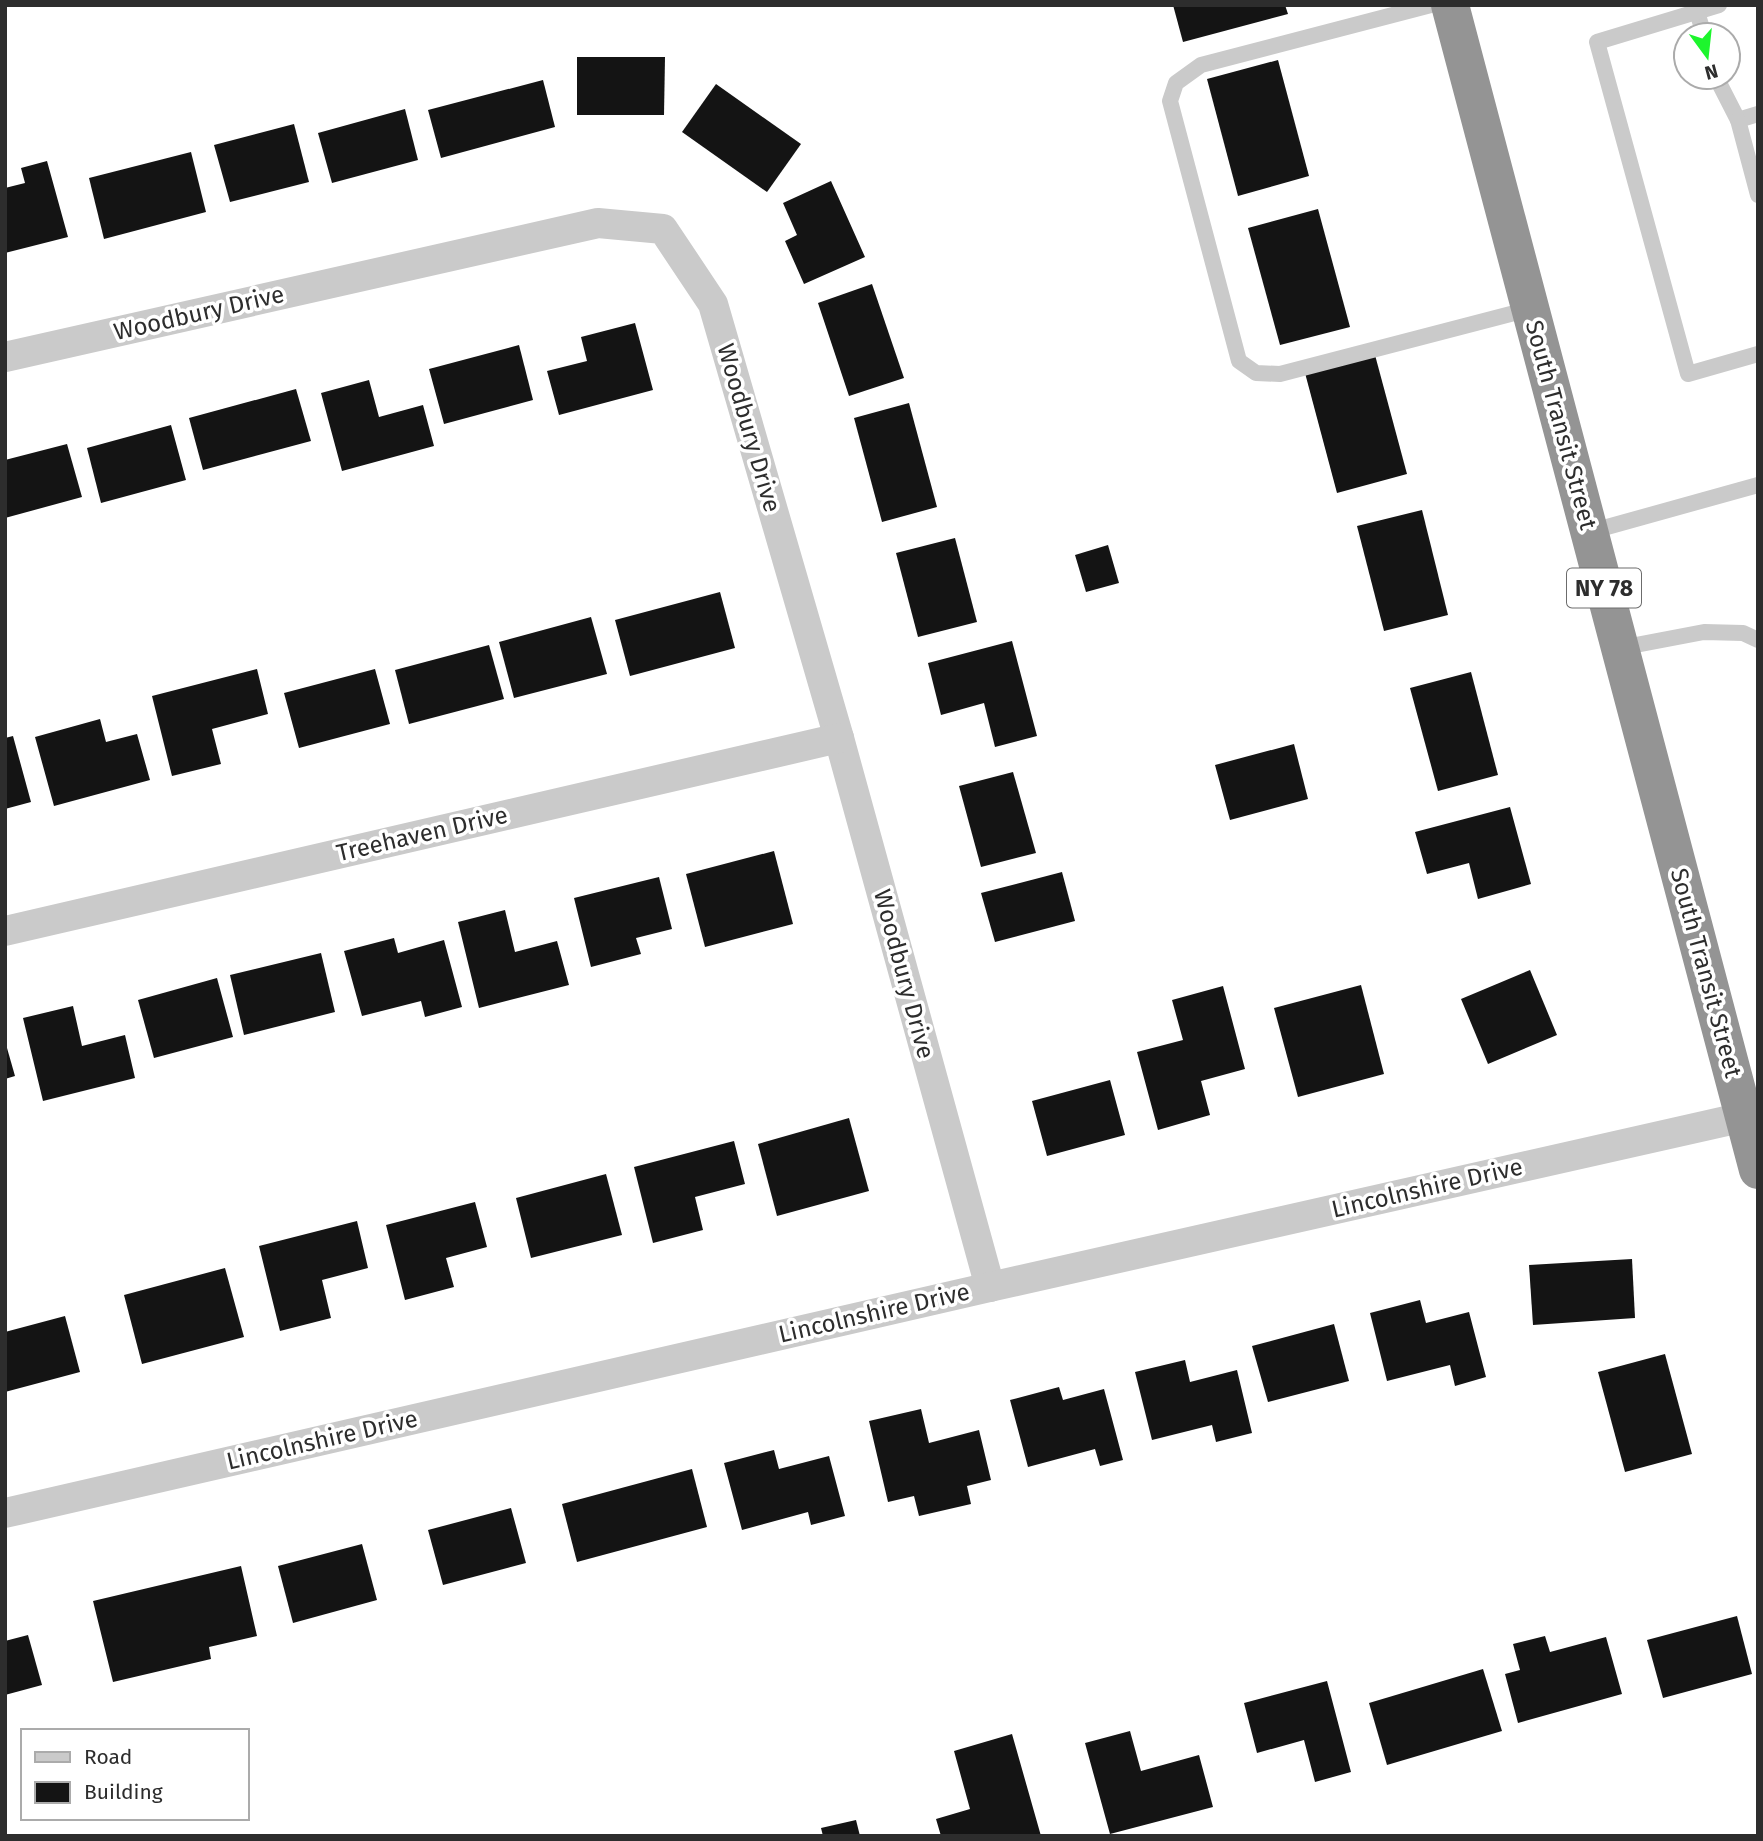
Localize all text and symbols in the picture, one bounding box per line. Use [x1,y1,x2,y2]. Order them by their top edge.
north arrow [1672,21,1742,91]
text: N [1702,59,1720,85]
street label: Woodbury Drive [111,280,287,346]
street label: South Transit Street [1520,317,1602,533]
street label: Woodbury Drive [712,341,786,515]
road number: NY 78 [1567,568,1641,608]
street label: Treehaven Drive [334,801,510,867]
street label: South Transit Street [1665,865,1747,1081]
street label: Woodbury Drive [868,886,940,1062]
street label: Lincolnshire Drive [1329,1152,1525,1224]
street label: Lincolnshire Drive [776,1277,972,1349]
street label: Lincolnshire Drive [224,1404,420,1476]
legend [21,1729,248,1820]
text: Road [84,1744,132,1770]
text: Building [84,1779,163,1805]

